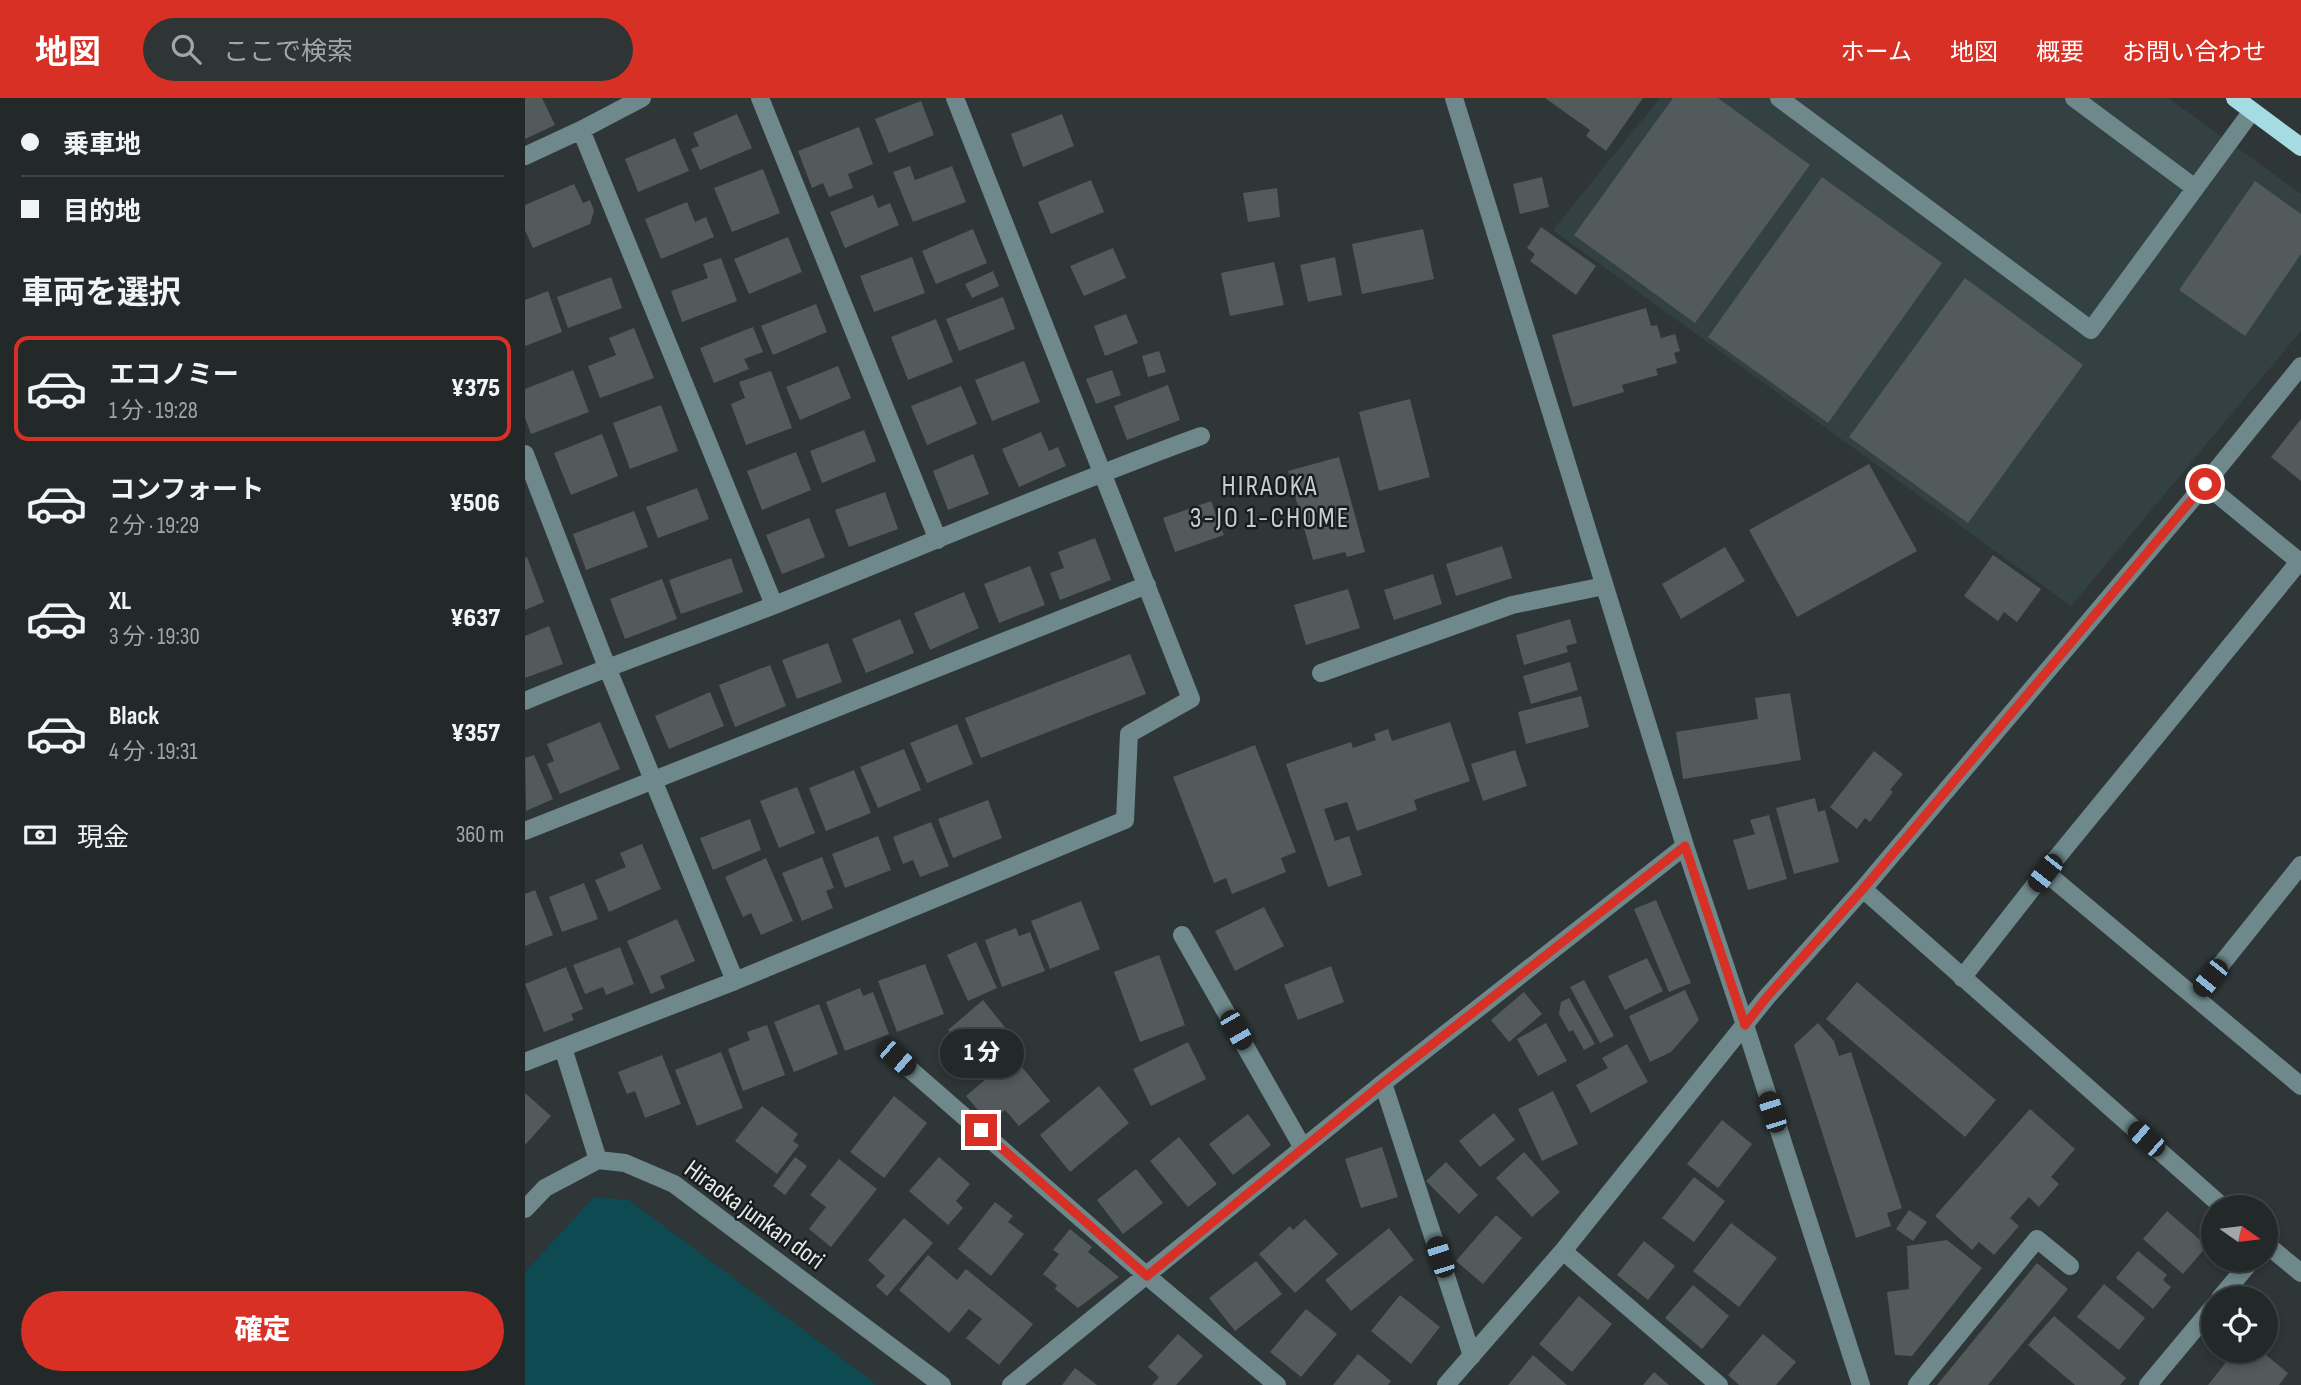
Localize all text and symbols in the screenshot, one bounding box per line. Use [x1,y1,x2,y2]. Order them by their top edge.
search box [143,18,633,81]
icon: search [167,30,205,68]
text: 地図 [35,33,101,73]
text: ここで検索 [223,37,353,68]
text: ホーム [1841,38,1912,67]
text: 地図 [1950,38,1998,67]
text: 概要 [2036,38,2084,67]
text: お問い合わせ [2122,38,2266,67]
text: 乗車地 [63,130,141,161]
text: 目的地 [63,197,141,228]
text: 車両を選択 [21,274,181,313]
icon: car [25,357,88,420]
text: エコノミー [109,360,239,391]
text: ¥375 [451,373,500,404]
text: 1 分 · 19:28 [109,397,198,425]
route start [2189,468,2221,500]
district label: HIRAOKA 3-JO 1-CHOME [1190,470,1350,535]
icon: car [25,472,88,535]
text: コンフォート [109,475,264,506]
text: ¥506 [449,488,500,519]
text: 2 分 · 19:29 [109,512,199,540]
text: XL [109,586,131,617]
icon: car [25,587,88,650]
text: ¥637 [450,603,500,634]
text: 3 分 · 19:30 [109,623,200,651]
text: Black [109,701,159,732]
icon: car [25,702,88,765]
text: ¥357 [451,718,500,749]
text: 4 分 · 19:31 [109,738,197,766]
icon: cash [21,816,59,854]
text: 360 m [456,821,504,849]
text: 現金 [77,823,129,854]
car [2024,850,2067,896]
car [2189,955,2232,1001]
car [1217,1007,1256,1053]
callout: 1 分 [939,1028,1023,1077]
car [875,1036,920,1080]
text: 1 分 [964,1039,1000,1067]
car [1756,1089,1789,1135]
route end [965,1114,997,1146]
car [2124,1117,2169,1161]
street label: Hiraoka junkan dori [678,1154,830,1276]
north arrow [2201,1195,2279,1272]
map controls [2201,1195,2278,1363]
car [1424,1234,1457,1280]
button: locate [2201,1286,2278,1363]
button: 確定 [21,1291,504,1371]

